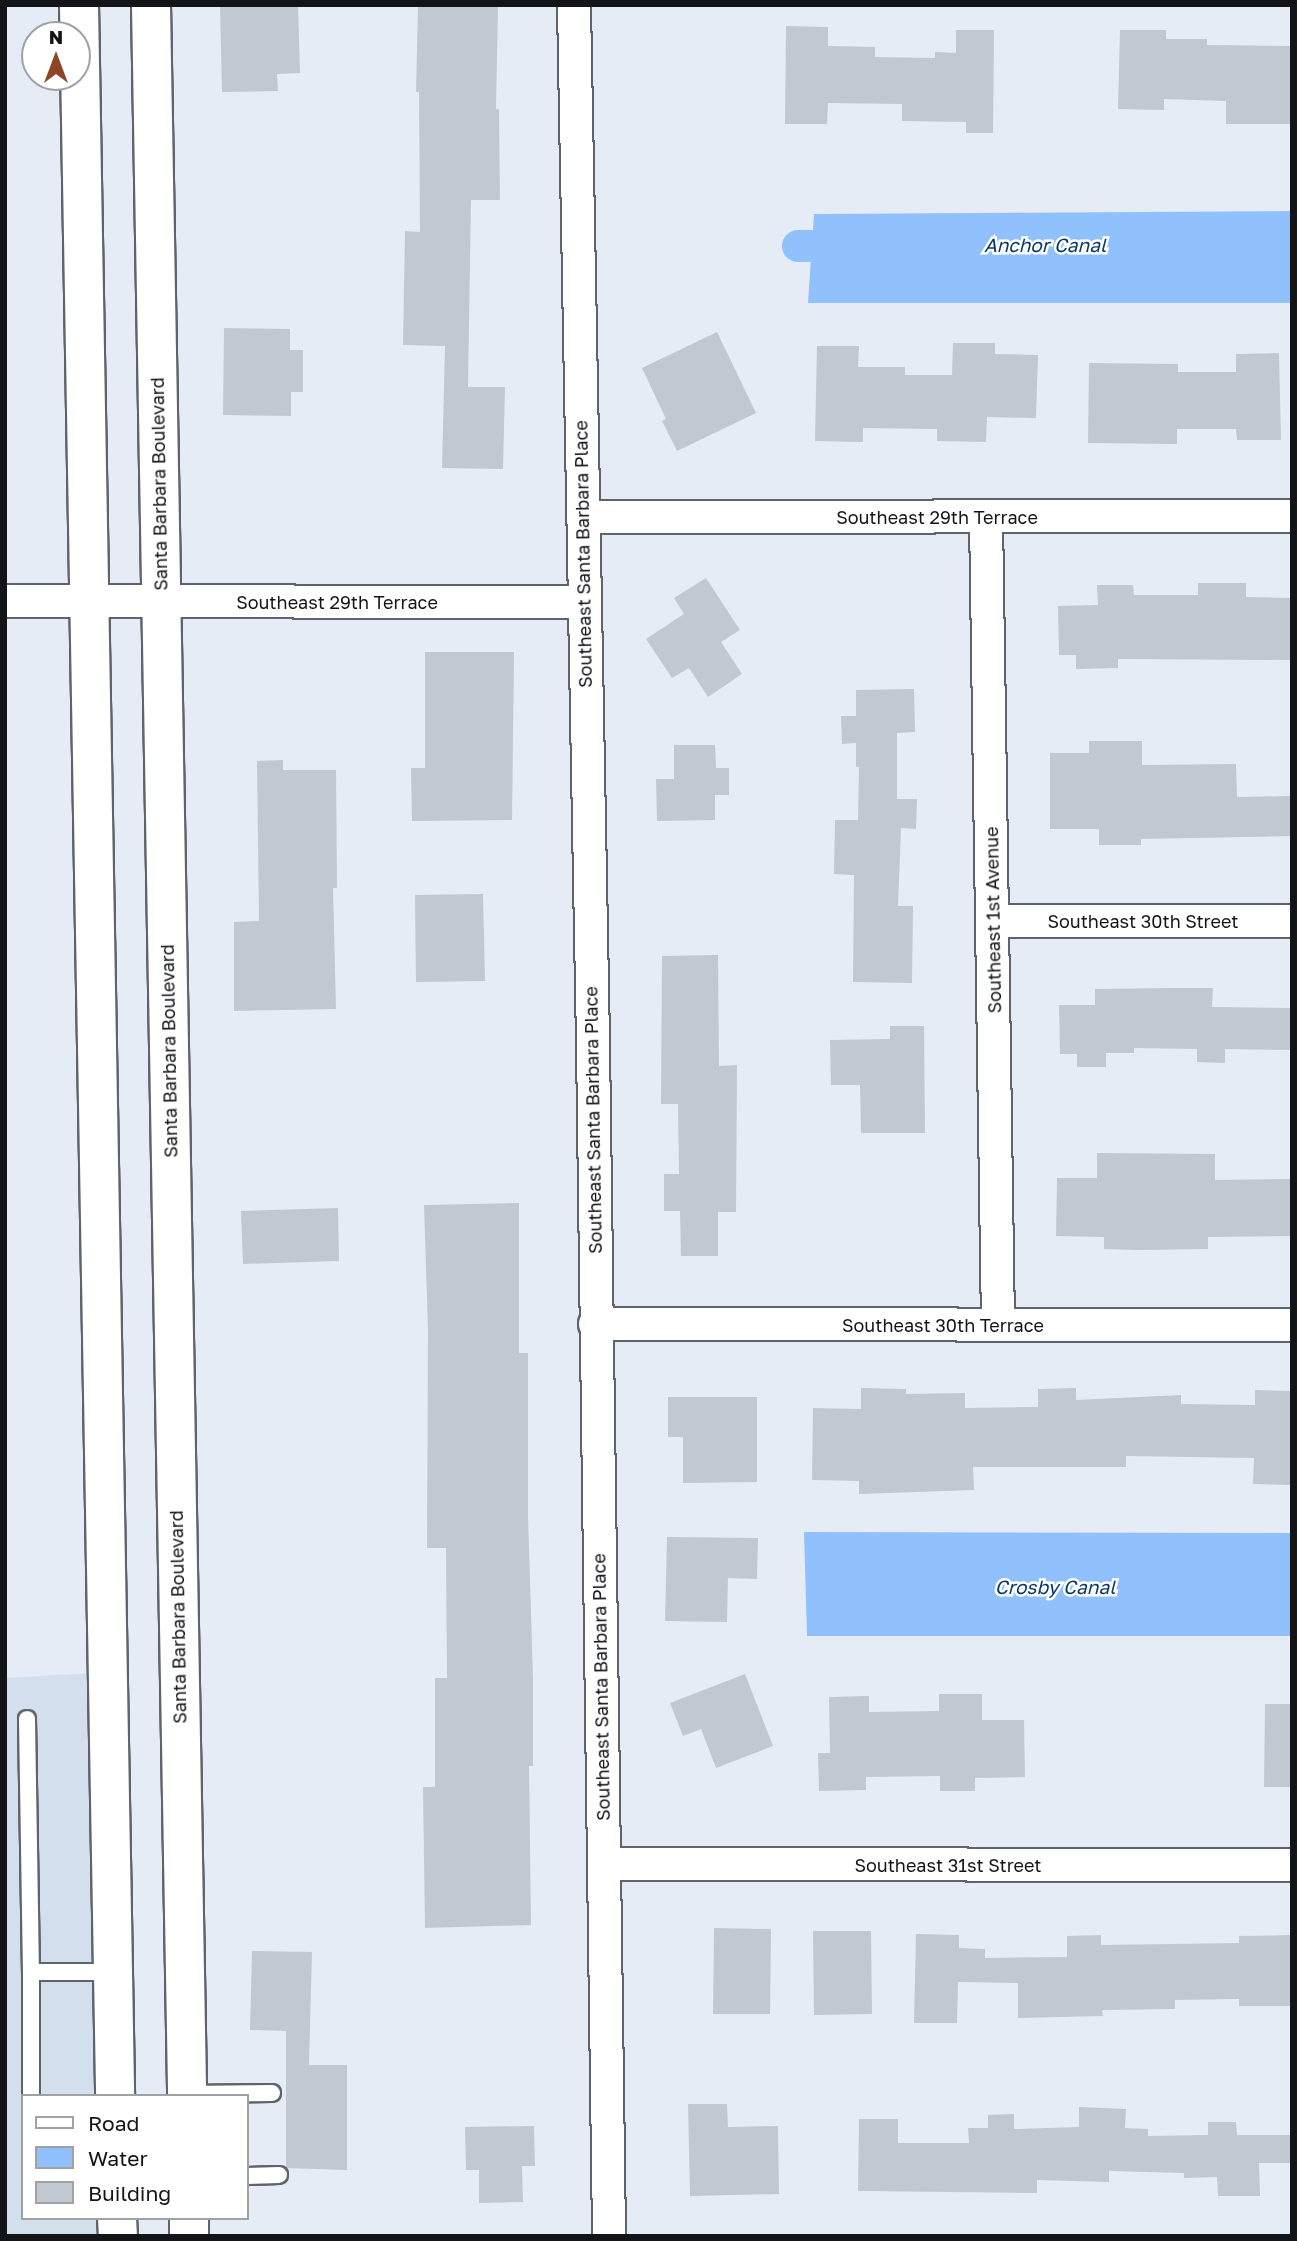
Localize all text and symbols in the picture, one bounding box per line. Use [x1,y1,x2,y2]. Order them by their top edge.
north arrow [21,21,91,91]
text: N [49,25,63,48]
water label: Anchor Canal [984,234,1106,256]
street label: Santa Barbara Boulevard [146,377,172,591]
street label: Southeast Santa Barbara Place [570,420,596,688]
street label: Southeast 29th Terrace [836,506,1038,528]
street label: Southeast 29th Terrace [236,591,438,613]
street label: Southeast 1st Avenue [981,826,1005,1014]
street label: Southeast 30th Street [1047,910,1239,932]
street label: Santa Barbara Boulevard [156,944,182,1158]
street label: Southeast Santa Barbara Place [580,986,606,1254]
street label: Southeast 30th Terrace [842,1314,1044,1336]
street label: Santa Barbara Boulevard [165,1510,191,1724]
street label: Southeast Santa Barbara Place [588,1553,614,1821]
water label: Crosby Canal [995,1576,1115,1598]
street label: Southeast 31st Street [854,1854,1042,1876]
legend [21,2094,248,2220]
text: Road [88,2110,139,2136]
text: Water [88,2145,148,2171]
text: Building [88,2180,171,2206]

